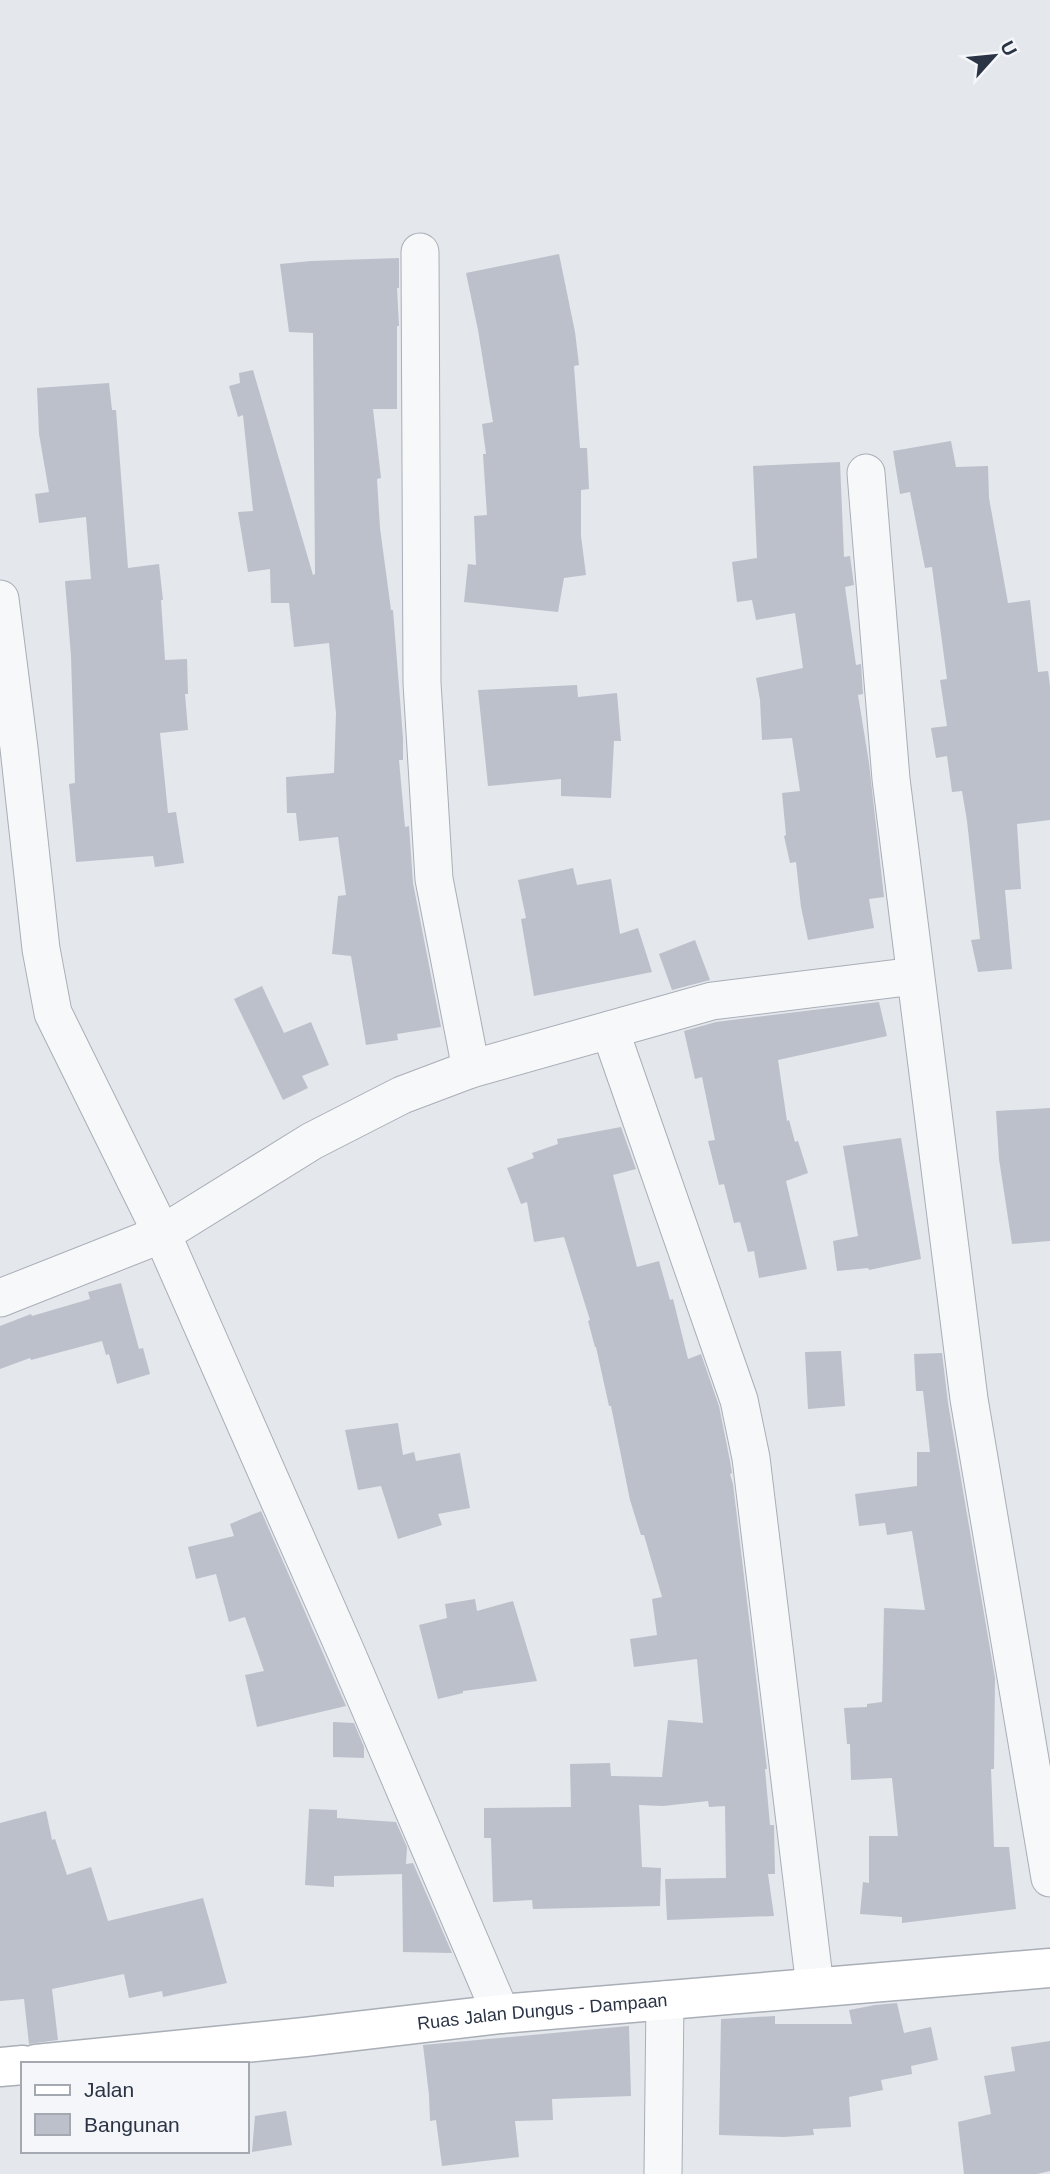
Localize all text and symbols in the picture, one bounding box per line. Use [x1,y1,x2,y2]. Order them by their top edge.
north arrow [959,21,1029,91]
text: U [996,38,1021,59]
street label: Ruas Jalan Dungus - Dampaan [416,1990,668,2034]
legend [21,2062,248,2153]
text: Jalan [84,2078,134,2101]
text: Bangunan [84,2113,180,2136]

